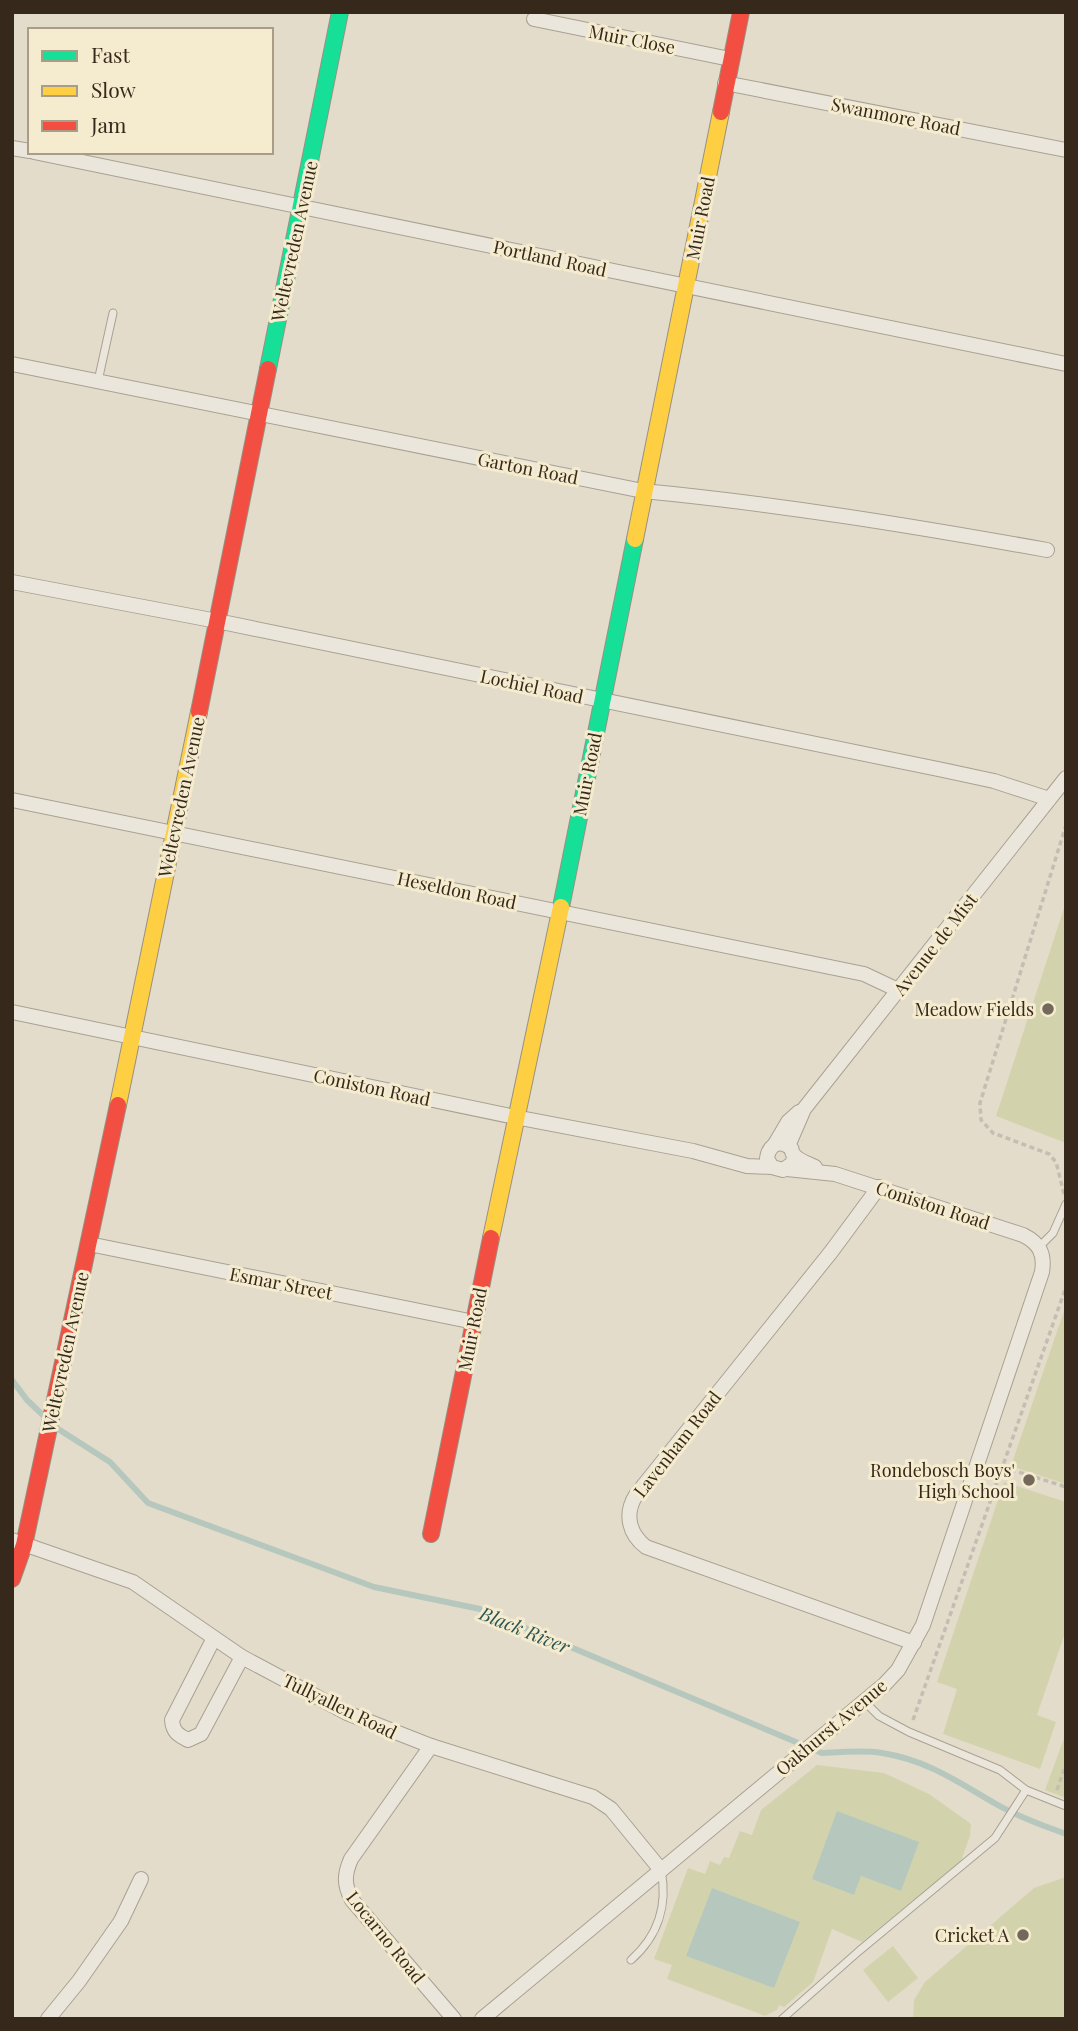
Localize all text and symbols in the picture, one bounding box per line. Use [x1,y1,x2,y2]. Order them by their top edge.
street label: Muir Close [587,19,677,59]
legend [28,28,273,154]
text: Fast [91,40,130,68]
text: Slow [91,75,136,103]
street label: Swanmore Road [829,92,963,140]
text: Jam [90,110,127,138]
street label: Weltevreden Avenue [265,158,323,325]
street label: Muir Road [680,174,720,262]
street label: Portland Road [491,234,609,282]
street label: Garton Road [476,446,581,490]
street label: Lochiel Road [478,663,586,709]
street label: Weltevreden Avenue [152,714,210,881]
street label: Muir Road [567,730,607,818]
street label: Heseldon Road [395,866,519,914]
street label: Avenue de Mist [887,888,983,1001]
place label: Meadow Fields [914,997,1034,1021]
marker: Meadow Fields [1040,1001,1056,1017]
street label: Coniston Road [311,1063,433,1111]
street label: Coniston Road [873,1175,994,1235]
street label: Esmar Street [227,1261,335,1305]
street label: Weltevreden Avenue [36,1269,94,1436]
street label: Muir Road [452,1285,492,1373]
street label: Lavenham Road [628,1385,726,1502]
place label: Rondebosch Boys' High School [870,1458,1015,1503]
marker: Rondebosch Boys' High School [1021,1472,1037,1488]
water label: Black River [475,1599,575,1659]
street label: Tullyallen Road [279,1668,401,1744]
street label: Oakhurst Avenue [770,1673,892,1781]
street label: Locarno Road [341,1886,431,1989]
place label: Cricket A [935,1923,1010,1947]
marker: Cricket A [1015,1927,1031,1943]

